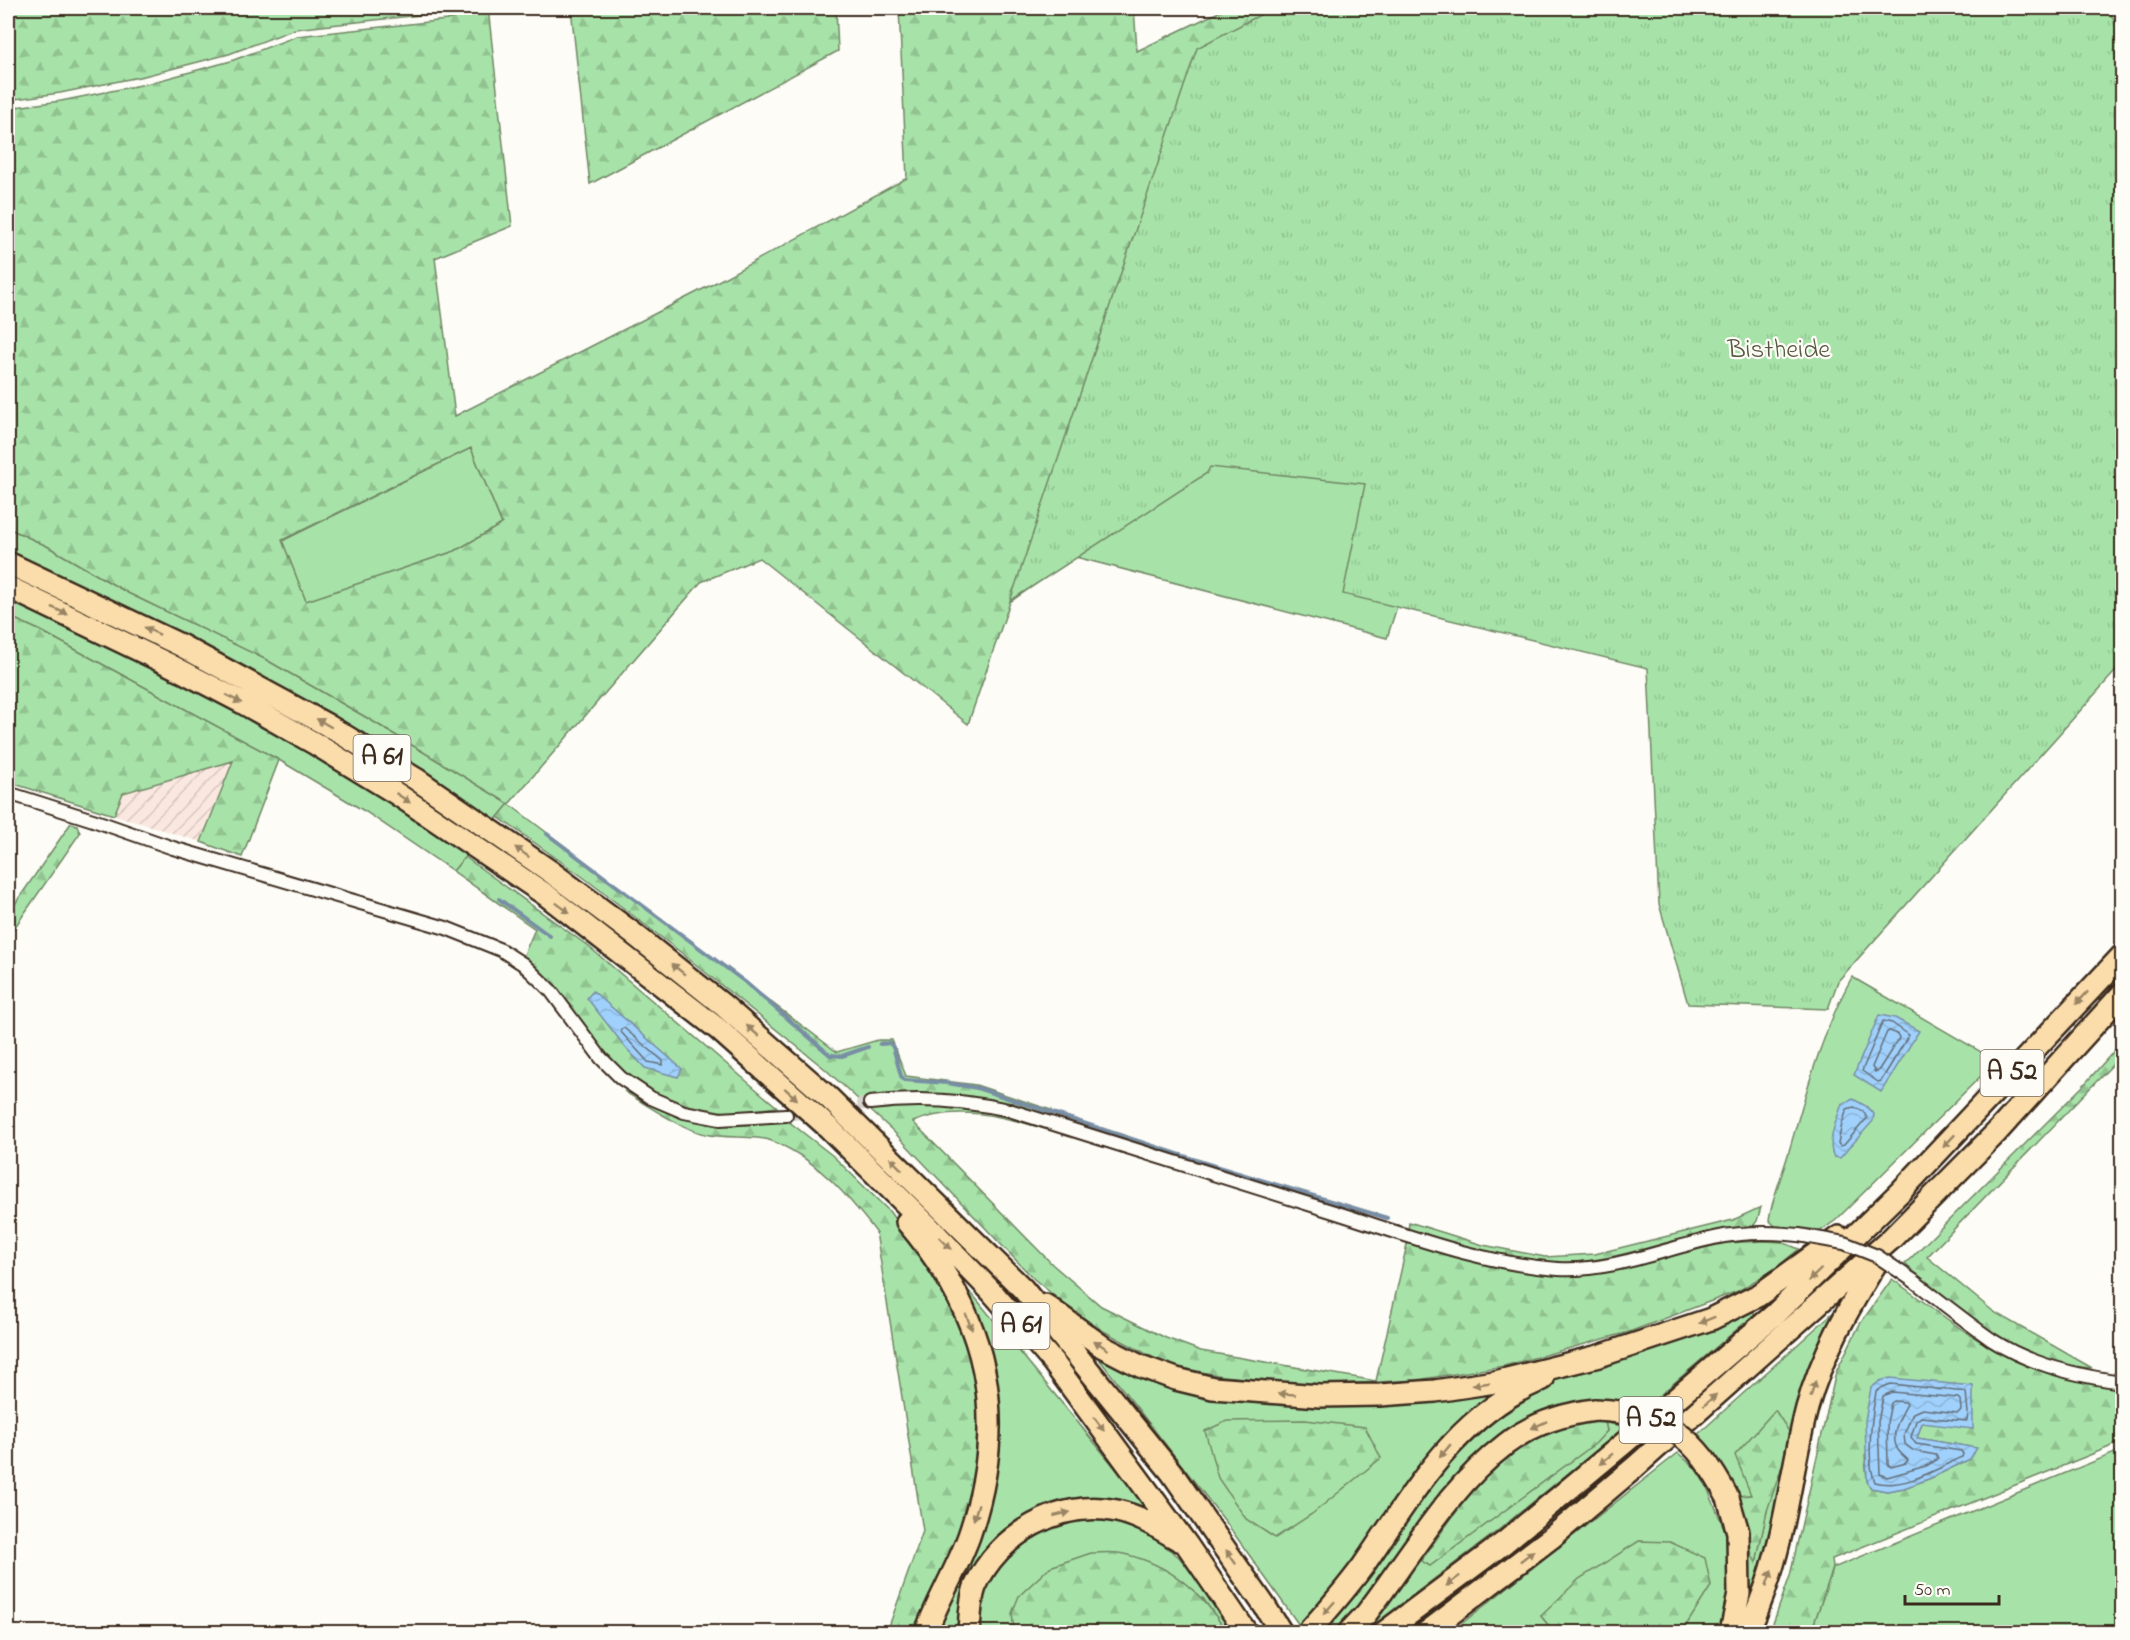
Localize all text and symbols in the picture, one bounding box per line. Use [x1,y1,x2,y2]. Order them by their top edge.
park label: Bistheide [1727,331,1831,370]
one-way arrow [52,607,69,616]
one-way arrow [143,626,160,635]
one-way arrow [226,694,243,704]
one-way arrow [315,718,332,728]
road number: A 61 [354,735,410,781]
one-way arrow [394,792,410,804]
one-way arrow [515,846,531,858]
one-way arrow [556,902,571,914]
one-way arrow [670,963,686,976]
one-way arrow [2076,991,2090,1005]
one-way arrow [745,1025,761,1038]
road number: A 52 [1980,1050,2044,1096]
one-way arrow [783,1087,798,1100]
one-way arrow [1942,1133,1956,1148]
one-way arrow [889,1157,903,1171]
one-way arrow [938,1236,952,1251]
one-way arrow [1808,1268,1823,1282]
road number: A 61 [992,1303,1050,1349]
one-way arrow [964,1313,974,1331]
one-way arrow [1698,1316,1716,1326]
one-way arrow [1093,1340,1109,1351]
one-way arrow [1472,1380,1491,1389]
one-way arrow [1809,1380,1818,1398]
one-way arrow [1277,1390,1296,1399]
one-way arrow [1702,1394,1717,1407]
road number: A 52 [1620,1397,1682,1443]
one-way arrow [1092,1416,1104,1431]
one-way arrow [1531,1420,1548,1429]
one-way arrow [1438,1443,1451,1459]
one-way arrow [1598,1452,1613,1464]
one-way arrow [970,1503,980,1522]
one-way arrow [1053,1508,1071,1518]
one-way arrow [1225,1550,1237,1566]
one-way arrow [1519,1550,1535,1562]
scale bar [1905,1568,2000,1606]
one-way arrow [1765,1569,1775,1587]
one-way arrow [1446,1574,1461,1586]
text: 50 m [1914,1578,1951,1604]
one-way arrow [1322,1601,1336,1616]

